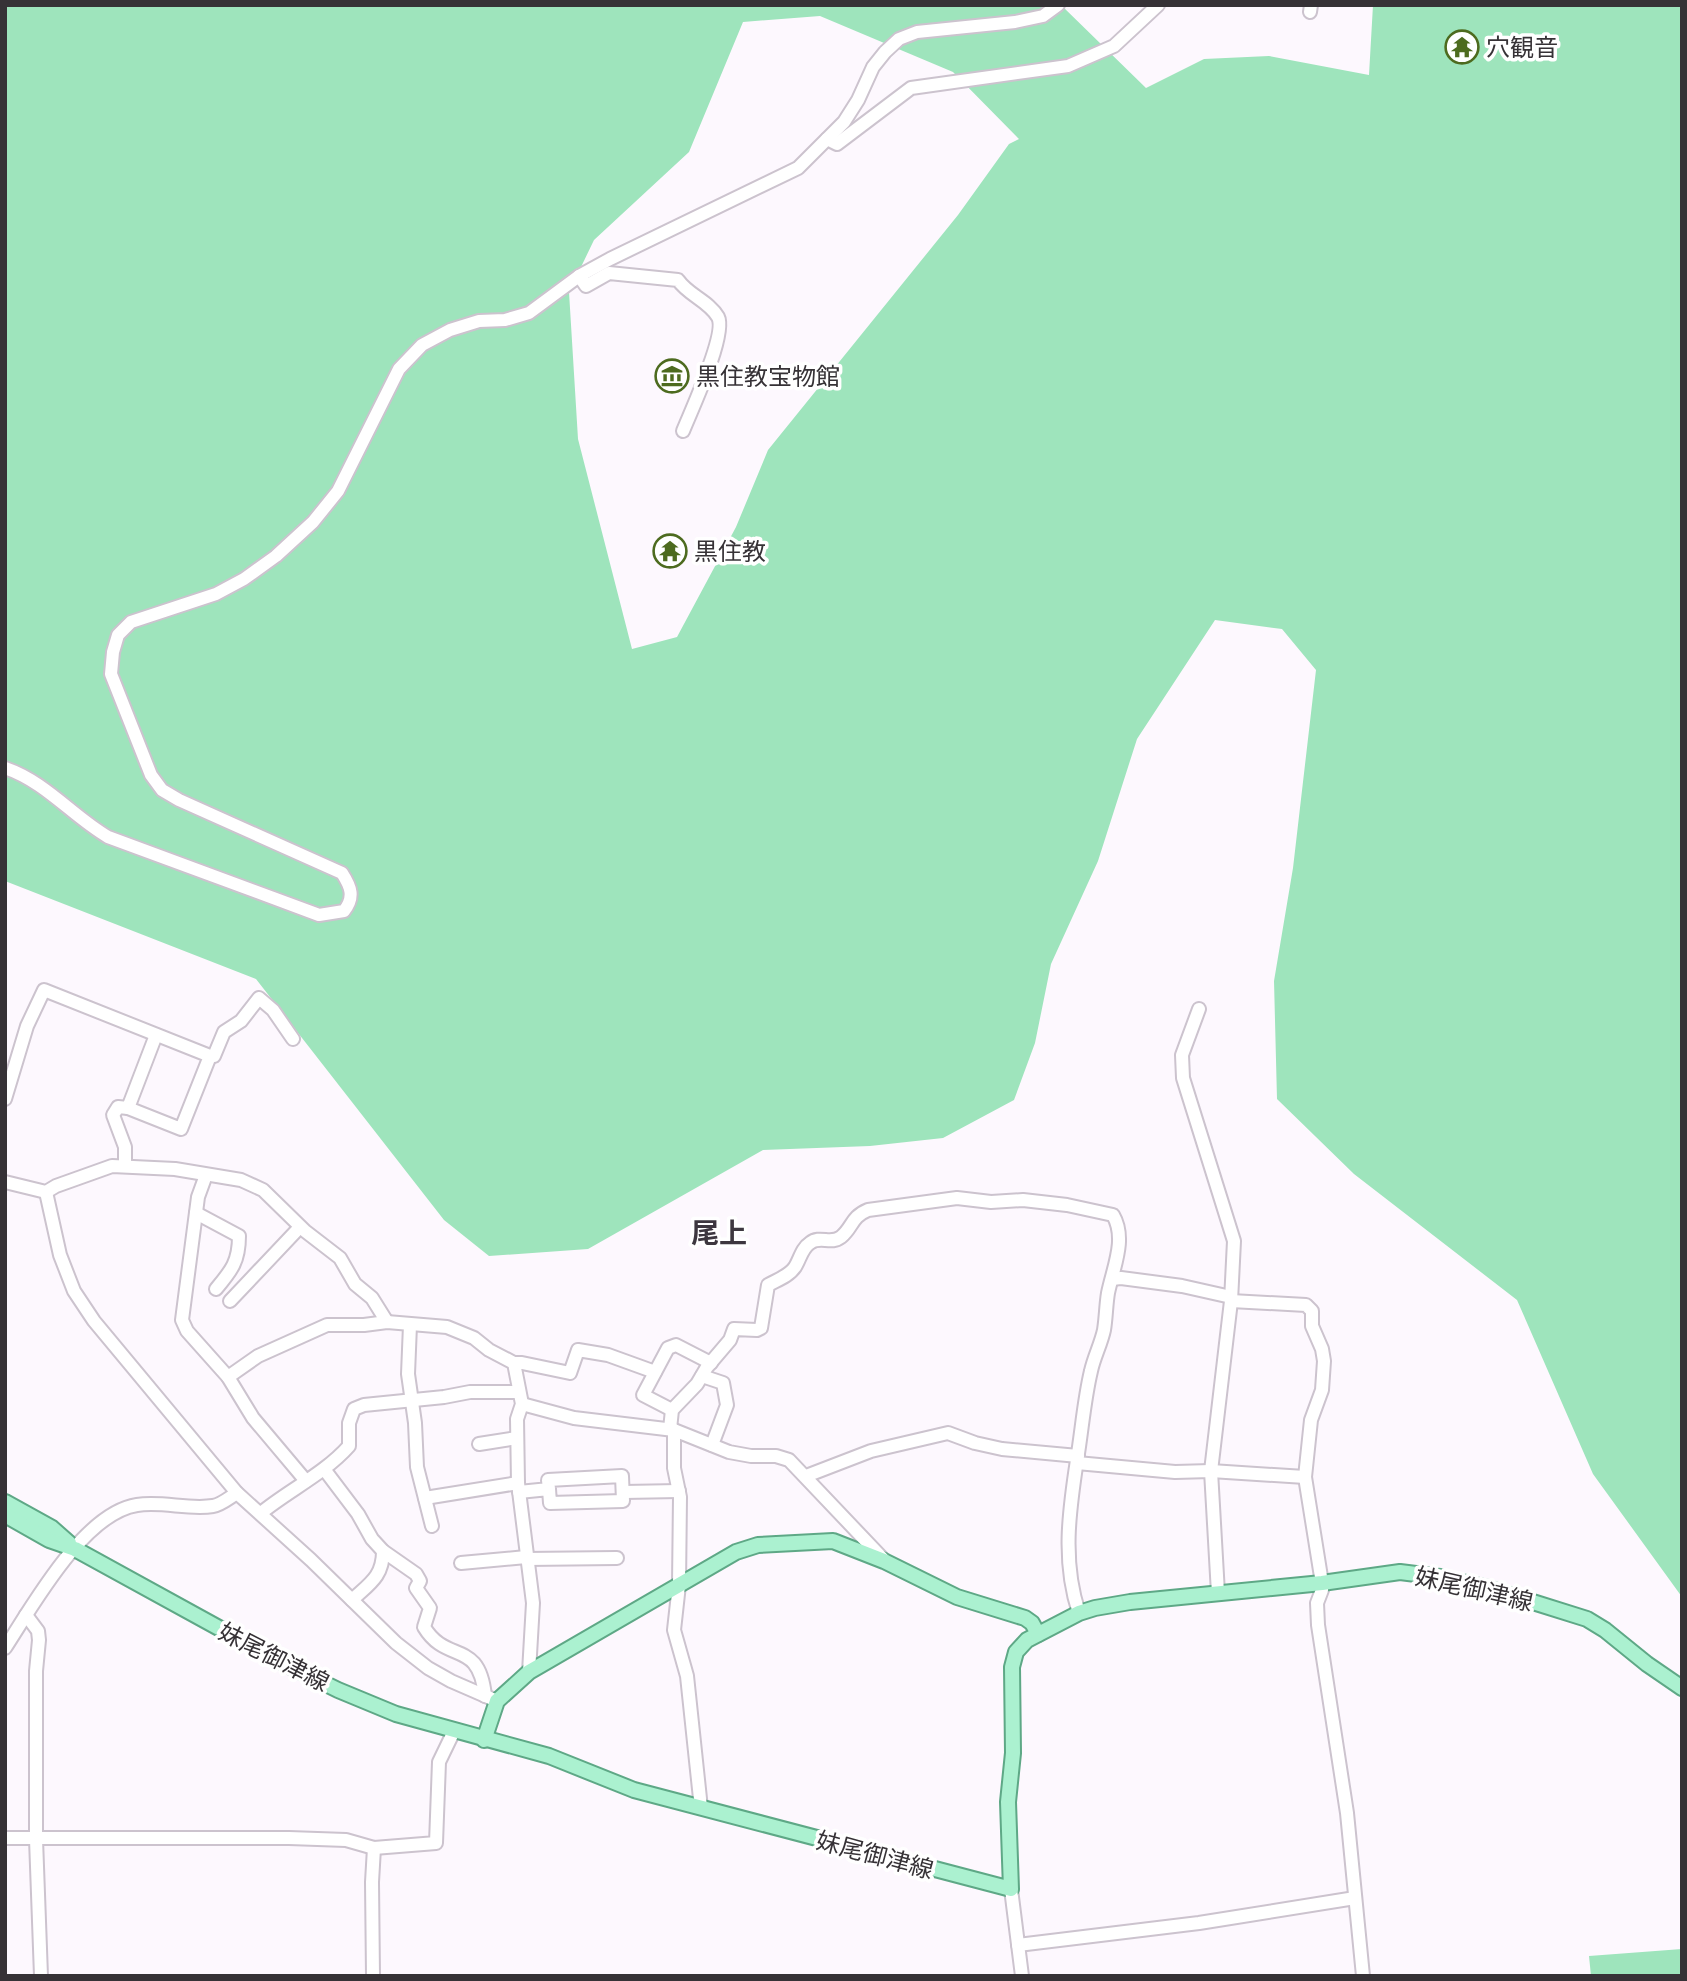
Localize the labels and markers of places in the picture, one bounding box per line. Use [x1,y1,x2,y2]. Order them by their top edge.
temple icon: 穴観音 [1443,28,1481,66]
place label: 穴観音 [1486,33,1558,62]
museum icon: 黒住教宝物館 [653,357,691,395]
place label: 黒住教宝物館 [696,362,840,391]
temple icon: 黒住教 [651,532,689,570]
place label: 黒住教 [694,537,766,566]

